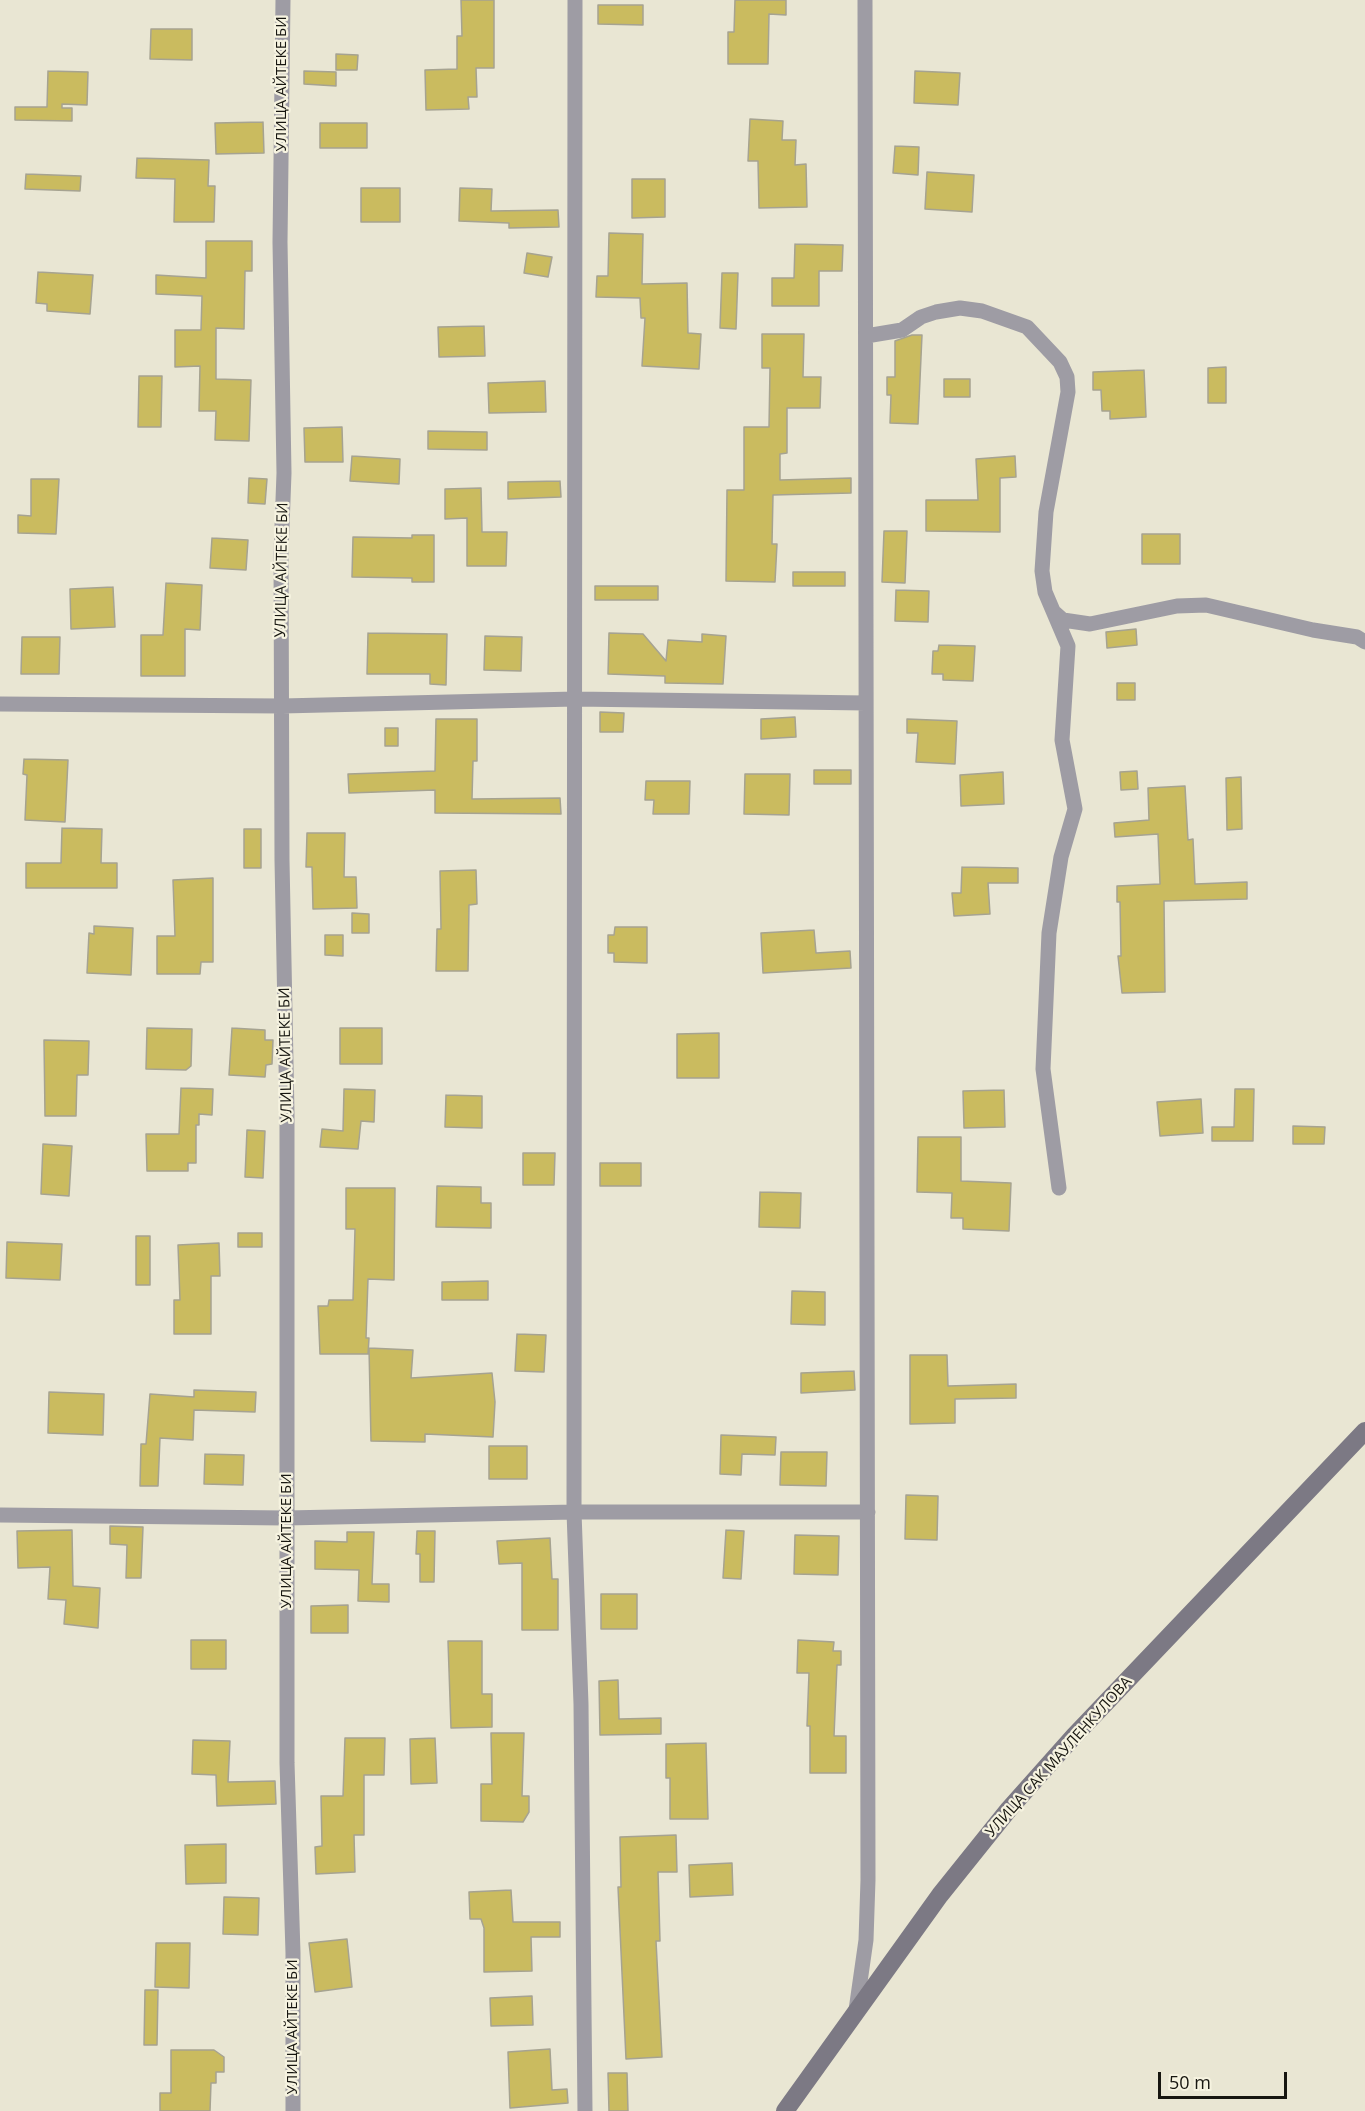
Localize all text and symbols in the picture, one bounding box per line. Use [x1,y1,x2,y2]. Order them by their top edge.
street label: УЛИЦА АЙТЕКЕ БИ [273,16,291,152]
street label: УЛИЦА АЙТЕКЕ БИ [272,502,292,638]
street label: УЛИЦА АЙТЕКЕ БИ [276,987,296,1123]
street label: УЛИЦА АЙТЕКЕ БИ [278,1473,296,1609]
street label: УЛИЦА САК МАУЛЕНКУЛОВА [982,1673,1136,1841]
street label: УЛИЦА АЙТЕКЕ БИ [284,1959,302,2095]
scale bar [1161,2060,1290,2098]
text: 50 m [1169,2070,1211,2094]

